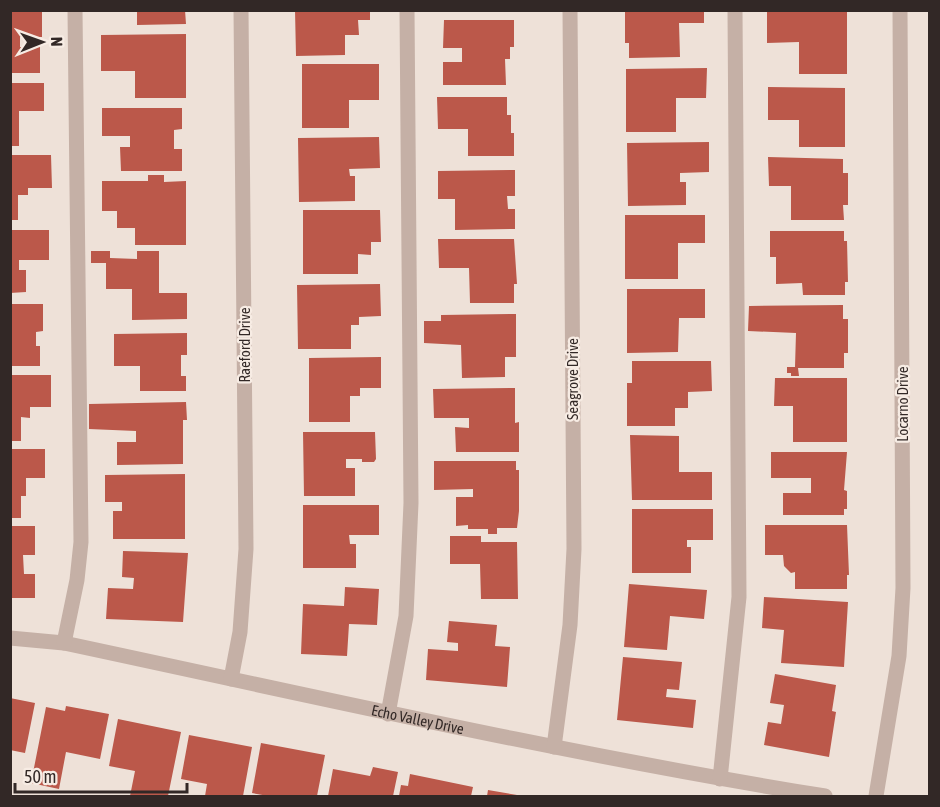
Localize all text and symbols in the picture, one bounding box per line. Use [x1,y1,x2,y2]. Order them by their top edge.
north arrow [12,12,72,72]
text: N [48,37,66,47]
street label: Raeford Drive [236,307,253,383]
street label: Seagrove Drive [564,338,581,420]
street label: Locarno Drive [894,366,911,442]
street label: Echo Valley Drive [370,701,466,737]
scale bar [15,756,188,794]
text: 50 m [24,766,56,787]

